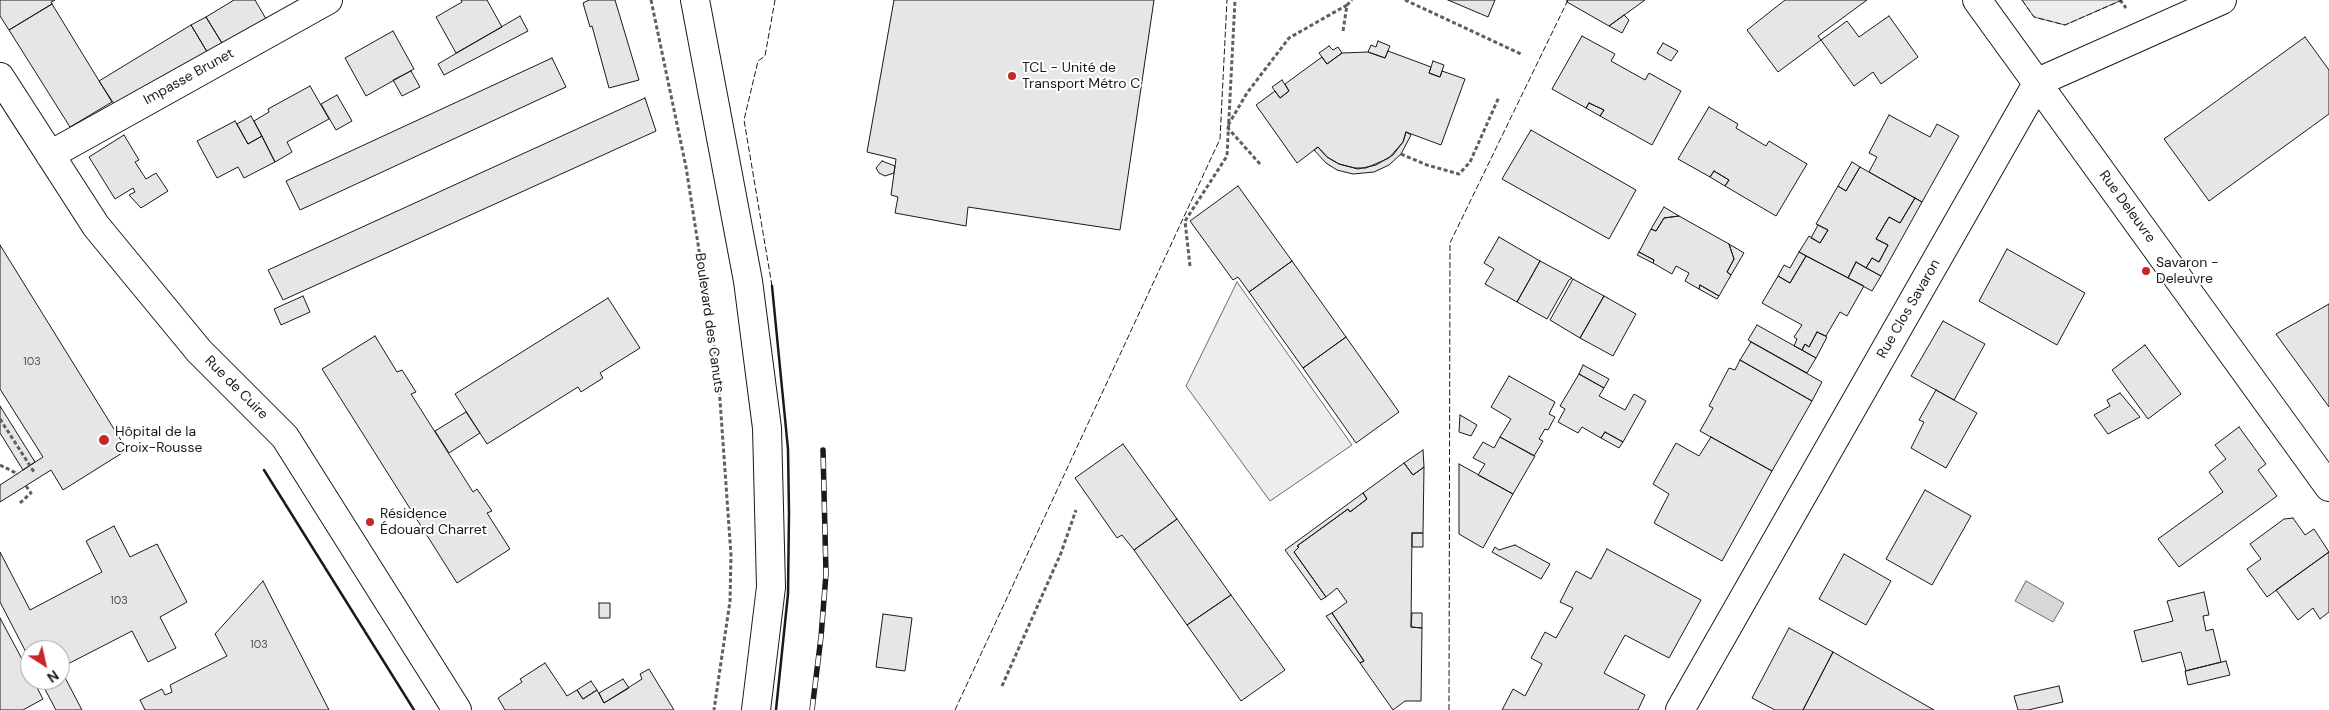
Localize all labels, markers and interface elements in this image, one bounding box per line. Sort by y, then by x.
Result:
street label: Impasse Brunet [141,45,237,109]
place label: TCL - Unité de Transport Métro C [1022,60,1140,92]
marker: TCL - Unité de Transport Métro C [1006,70,1018,82]
street label: Rue Deleuvre [2095,168,2159,246]
street label: Boulevard des Canuts [691,252,727,394]
place label: Savaron - Deleuvre [2156,255,2219,288]
street label: Rue Clos Savaron [1874,256,1944,362]
marker: Savaron - Deleuvre [2140,265,2152,277]
street label: Rue de Cuire [201,353,271,423]
house number: 103 [23,355,41,369]
place label: Hôpital de la Croix-Rousse [115,424,202,457]
marker: Hôpital de la Croix-Rousse [97,433,111,447]
place label: Résidence Édouard Charret [380,506,487,538]
marker: Résidence Édouard Charret [364,516,376,528]
house number: 103 [110,594,128,608]
house number: 103 [250,638,268,652]
north arrow [20,640,70,690]
text: N [44,666,62,687]

